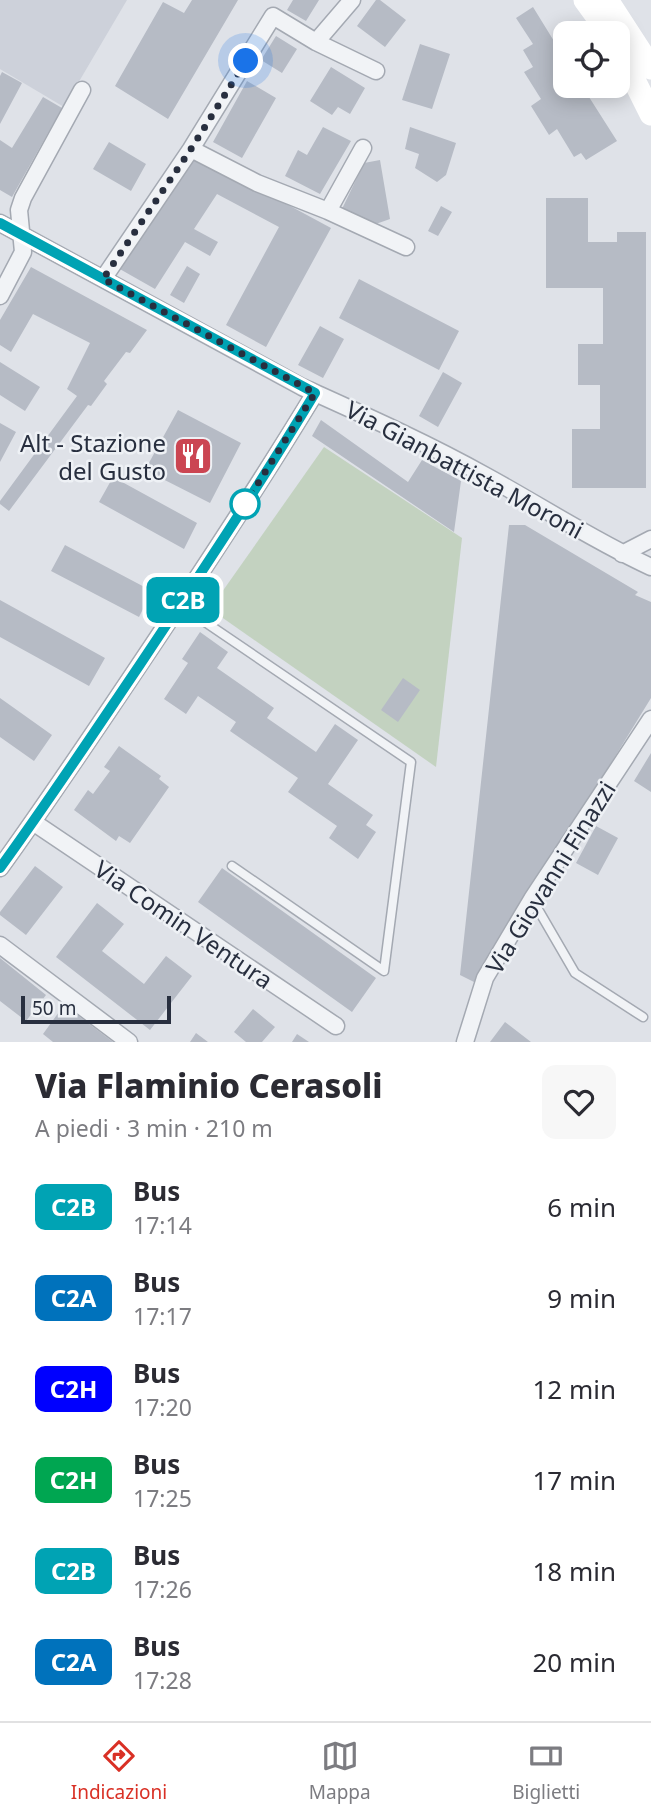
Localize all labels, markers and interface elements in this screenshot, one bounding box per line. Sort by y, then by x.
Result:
map controls [553,21,630,98]
button: locate [553,21,630,98]
your location [228,43,263,78]
street label: Via Gianbattista Moroni [340,392,590,546]
place label: Alt - Stazione del Gusto [20,426,166,487]
restaurant icon: Alt - Stazione del Gusto [172,435,214,477]
unlabelled marker [230,489,260,519]
line badge: C2B [143,577,223,623]
text: C2B [160,583,206,616]
street label: Via Giovanni Finazzi [477,774,623,980]
street label: Via Comin Ventura [88,852,280,996]
scale bar [21,993,172,1025]
text: 50 m [32,995,76,1021]
text: Via Flaminio Cerasoli [35,1063,382,1108]
button: heart [542,1065,616,1139]
text: A piedi · 3 min · 210 m [35,1112,273,1144]
text: Bus [133,1173,180,1209]
text: 6 min [547,1189,616,1225]
text: C2B [51,1190,96,1223]
text: 17:14 [133,1209,192,1241]
text: Bus [133,1264,180,1300]
text: 9 min [547,1280,616,1316]
text: C2A [51,1281,96,1314]
text: 17:17 [133,1300,192,1332]
text: Bus [133,1355,180,1391]
text: 12 min [532,1371,616,1407]
text: C2H [50,1372,97,1405]
text: 17:20 [133,1391,192,1423]
text: Bus [133,1446,180,1482]
text: 17 min [532,1462,616,1498]
text: C2H [50,1463,97,1496]
text: 17:25 [133,1482,192,1514]
text: Bus [133,1537,180,1573]
text: 18 min [532,1553,616,1589]
text: C2B [51,1554,96,1587]
text: 17:26 [133,1573,192,1605]
text: Bus [133,1628,180,1664]
text: 20 min [532,1644,616,1680]
text: C2A [51,1645,96,1678]
text: 17:28 [133,1664,192,1696]
tab: Indicazioni [71,1737,167,1805]
tab: Mappa [309,1737,371,1805]
tab: Biglietti [512,1737,580,1805]

